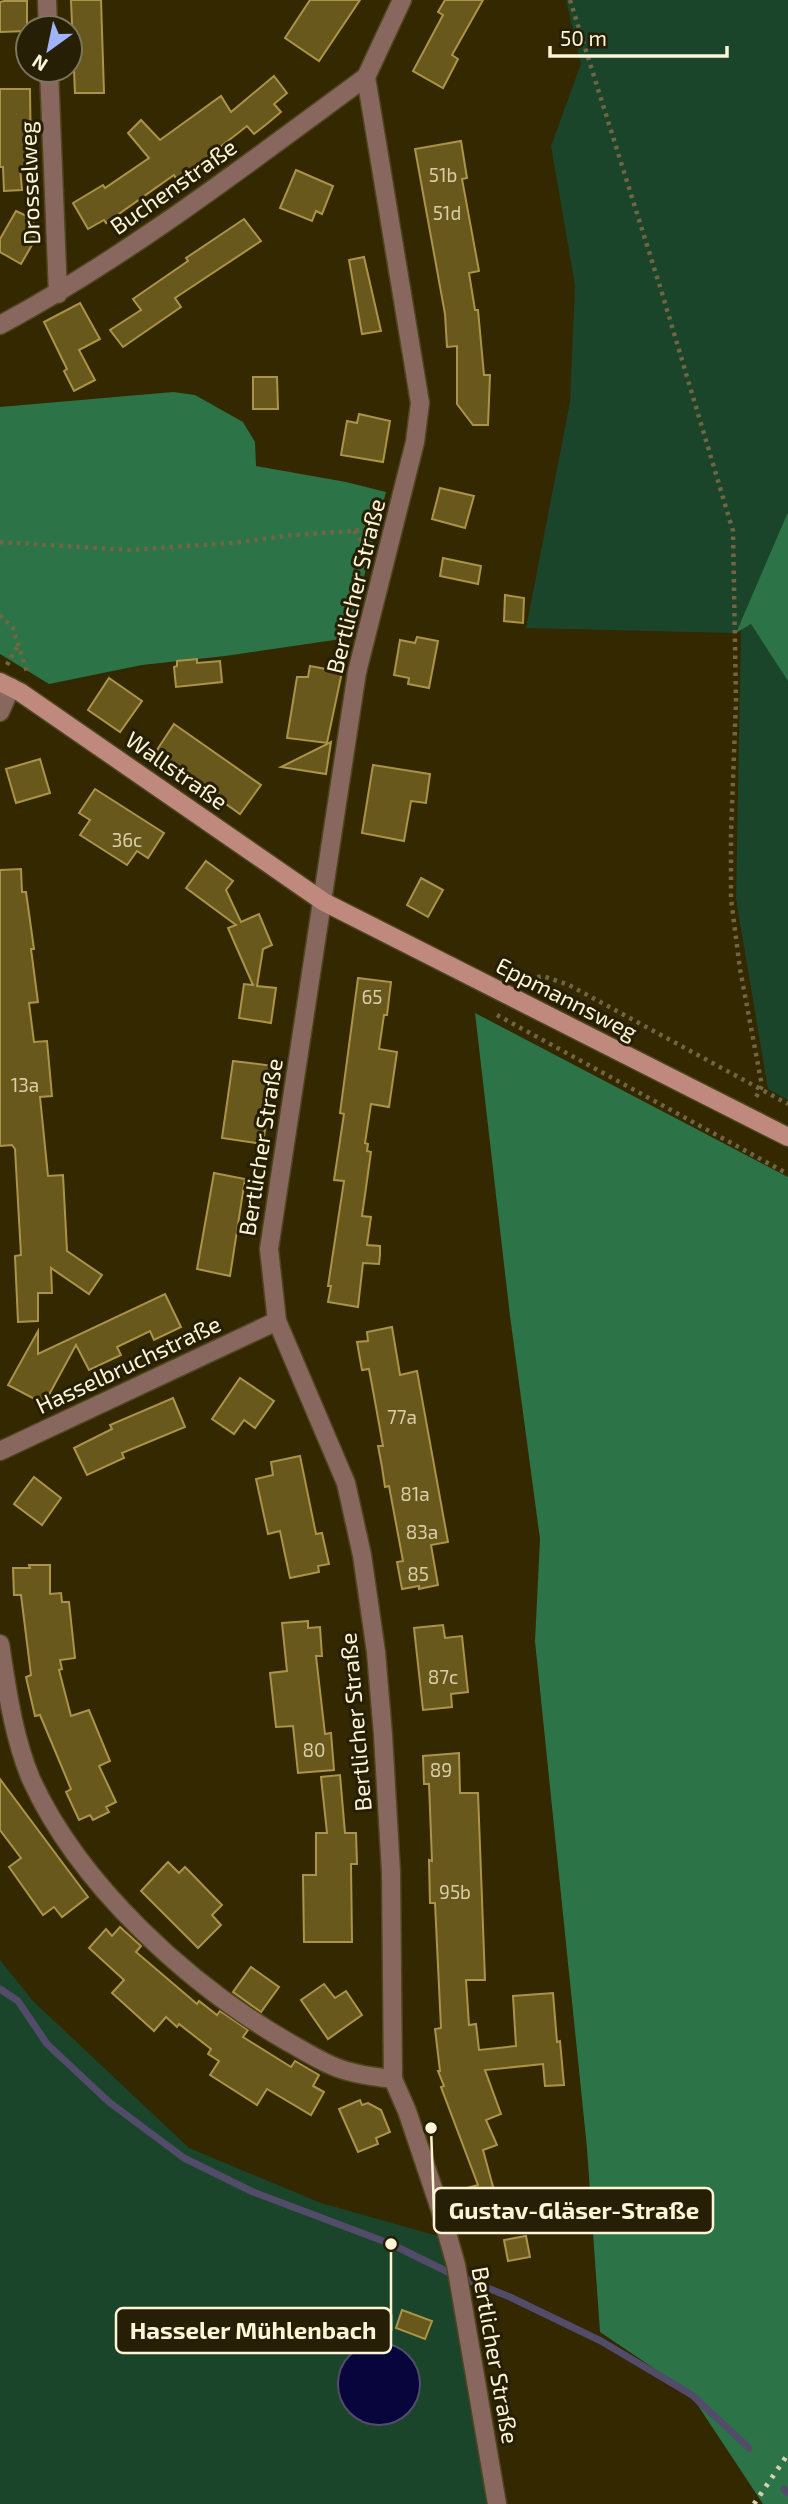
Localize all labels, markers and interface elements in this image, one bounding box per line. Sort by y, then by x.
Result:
north arrow [14,14,84,84]
scale bar [550,14,727,58]
text: 50 m [560,25,607,50]
text: N [27,50,51,77]
street label: Drosselweg [13,121,45,245]
street label: Buchenstraße [104,132,242,240]
house number: 51b [429,163,457,186]
house number: 51d [433,201,461,224]
street label: Bertlicher Straße [320,496,390,676]
street label: Wallstraße [121,725,233,815]
house number: 36c [112,828,142,851]
street label: Eppmannsweg [492,950,642,1046]
house number: 65 [361,985,383,1008]
street label: Bertlicher Straße [232,1056,288,1238]
house number: 13a [11,1073,39,1096]
street label: Hasselbruchstraße [31,1309,225,1419]
house number: 77a [387,1405,417,1428]
house number: 81a [400,1482,430,1505]
house number: 83a [406,1520,438,1543]
house number: 85 [407,1562,429,1585]
street label: Bertlicher Straße [333,1632,377,1812]
house number: 87c [428,1665,458,1688]
house number: 80 [303,1738,326,1761]
house number: 89 [430,1758,452,1781]
house number: 95b [439,1880,471,1903]
callout: Gustav-Gläser-Straße [434,2188,713,2233]
text: Gustav-Gläser-Straße [449,2195,699,2224]
street label: Bertlicher Straße [467,2264,525,2446]
callout: Hasseler Mühlenbach [116,2308,391,2353]
text: Hasseler Mühlenbach [130,2315,376,2344]

